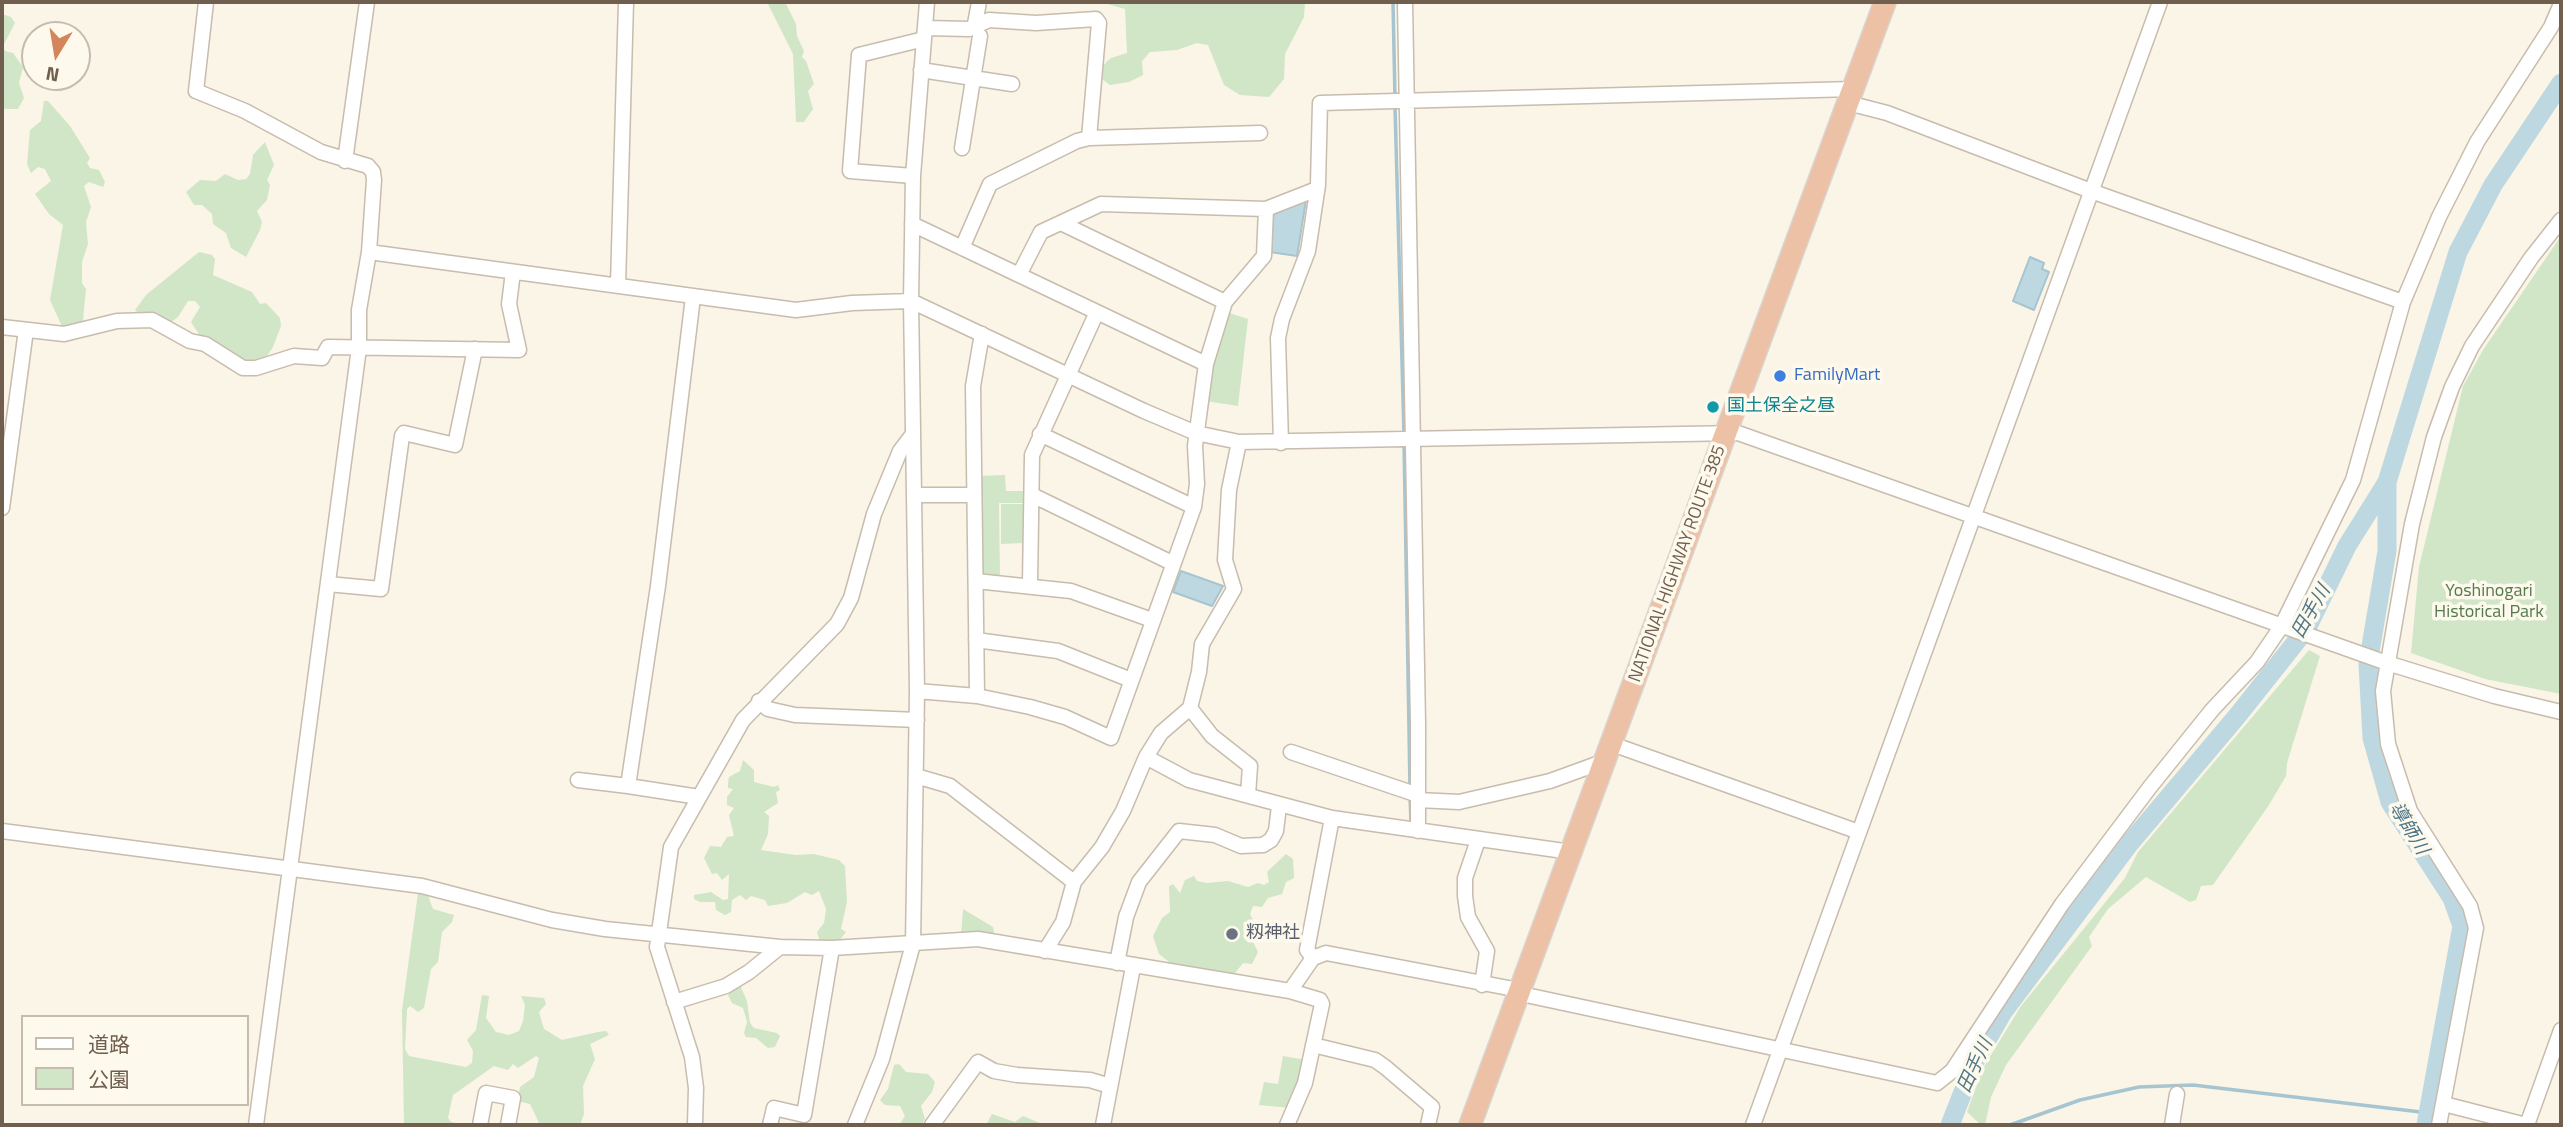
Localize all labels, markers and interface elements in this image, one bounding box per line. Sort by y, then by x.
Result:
north arrow [21,21,91,91]
text: N [43,60,62,91]
place label: FamilyMart [1794,365,1880,387]
marker: FamilyMart [1772,368,1788,384]
place label: 国土保全之昼 [1727,396,1835,418]
marker: 国土保全之昼 [1705,399,1721,415]
street label: NATIONAL HIGHWAY ROUTE 385 [1625,443,1731,685]
park label: Yoshinogari Historical Park [2434,581,2544,624]
water label: 田手川 [2288,582,2336,642]
water label: 導師川 [2384,799,2432,859]
place label: 籾神社 [1246,923,1300,945]
marker: 籾神社 [1224,926,1240,942]
legend [21,1015,248,1106]
text: 道路 [88,1028,130,1060]
water label: 田手川 [1954,1035,1998,1097]
text: 公園 [88,1063,130,1095]

